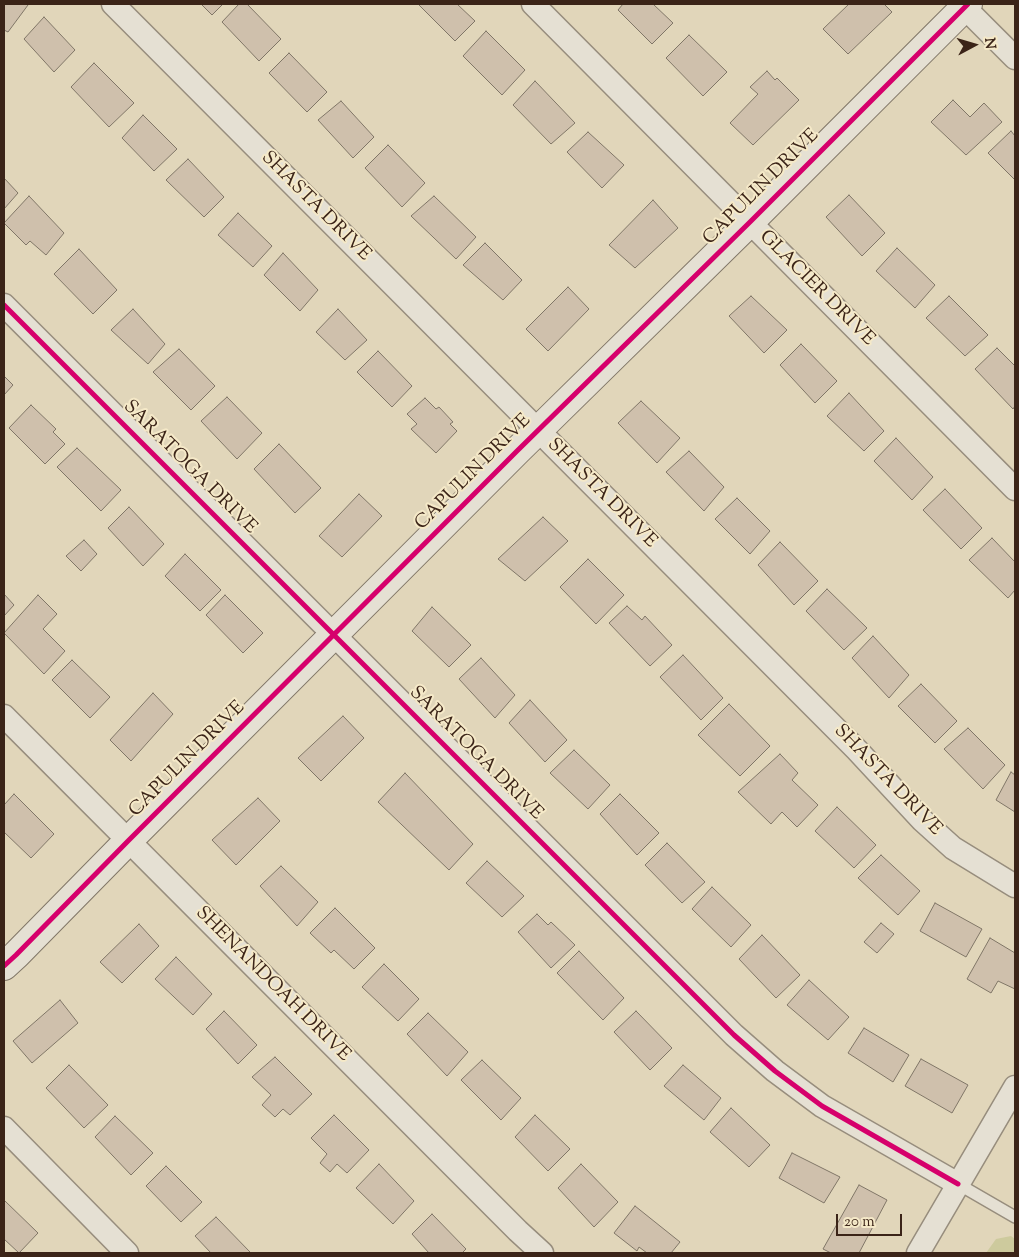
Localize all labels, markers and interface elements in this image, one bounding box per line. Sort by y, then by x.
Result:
north arrow [949,20,999,70]
text: N [978,37,999,50]
street label: CAPULIN DRIVE [699,125,825,251]
street label: SHASTA DRIVE [255,147,375,267]
street label: GLACIER DRIVE [754,227,878,351]
street label: SARATOGA DRIVE [117,396,261,540]
street label: CAPULIN DRIVE [411,410,537,536]
street label: SHASTA DRIVE [541,434,661,554]
street label: SARATOGA DRIVE [403,682,547,826]
street label: CAPULIN DRIVE [125,697,251,823]
street label: SHASTA DRIVE [828,721,946,841]
street label: SHENANDOAH DRIVE [190,903,354,1067]
scale bar [839,1204,905,1236]
text: 20 m [844,1212,875,1233]

